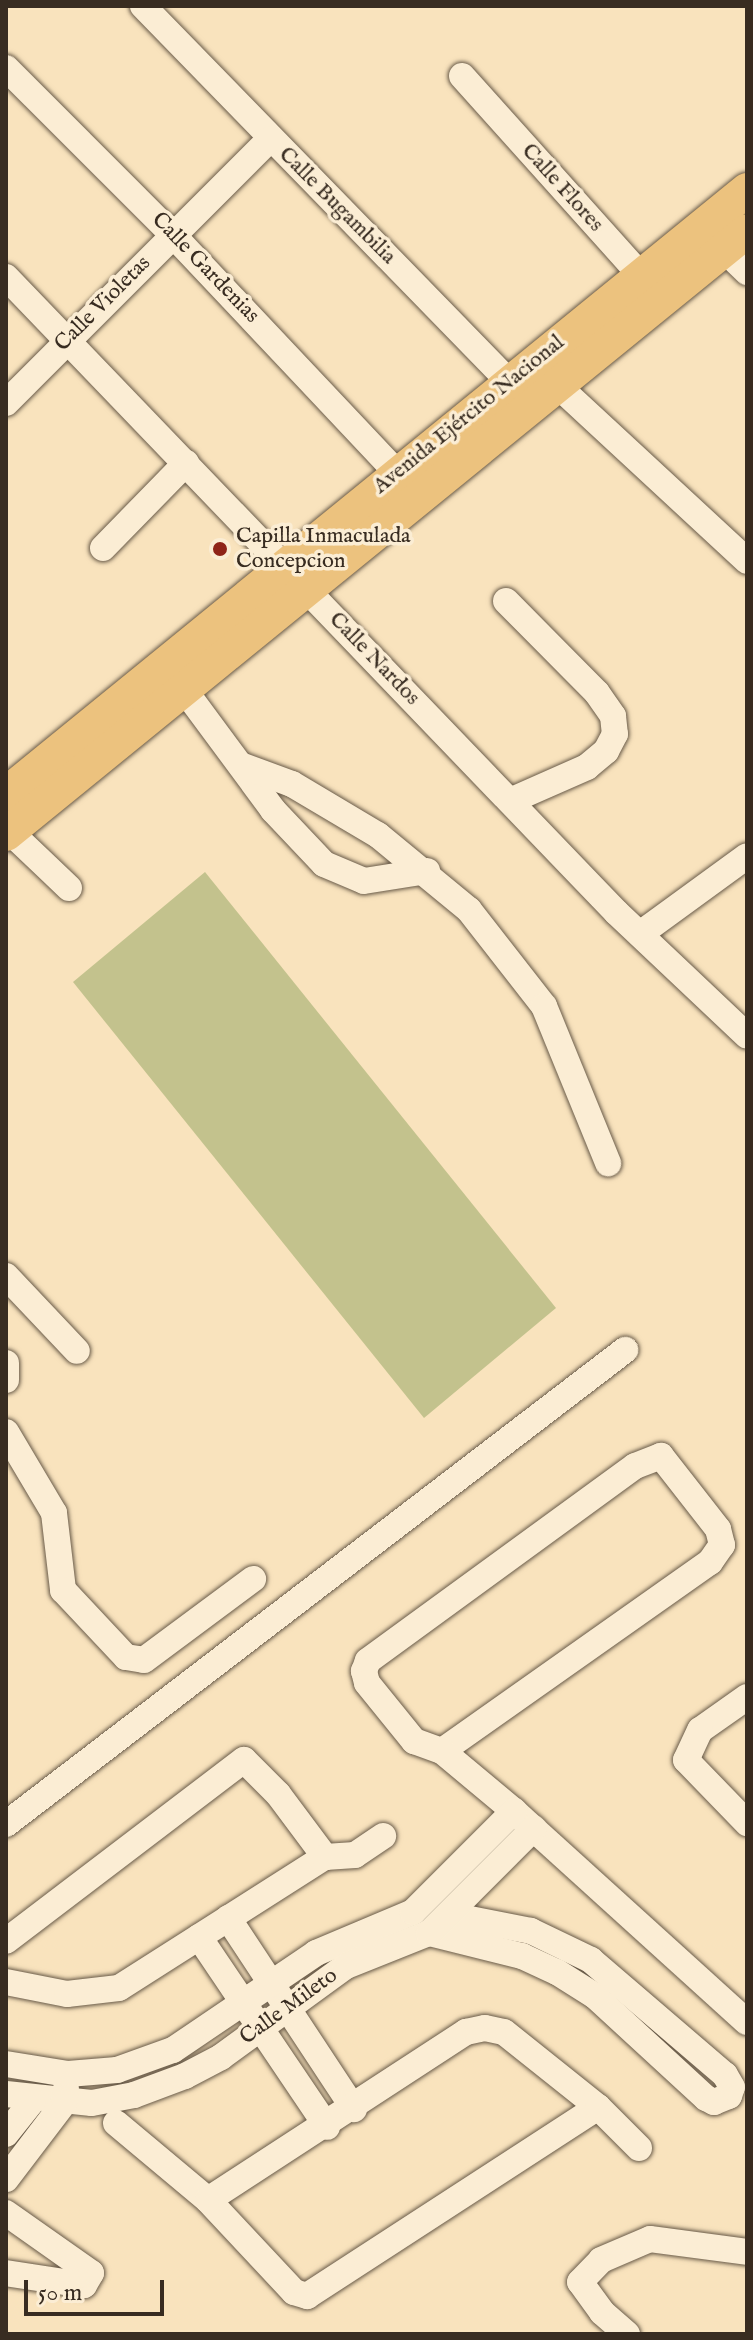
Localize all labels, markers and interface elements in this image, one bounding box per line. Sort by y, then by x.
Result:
street label: Calle Flores [516,138,608,238]
street label: Calle Bugambilia [273,142,401,270]
street label: Calle Gardenias [146,207,264,329]
street label: Calle Violetas [50,251,156,357]
street label: Avenida Ejército Nacional [368,330,570,500]
place label: Capilla Inmaculada Concepcion [236,523,411,574]
marker: Capilla Inmaculada Concepcion [211,540,229,558]
street label: Calle Nardos [323,607,425,711]
street label: Calle Mileto [235,1963,343,2051]
scale bar [28,2264,168,2314]
text: 50 m [38,2278,82,2309]

